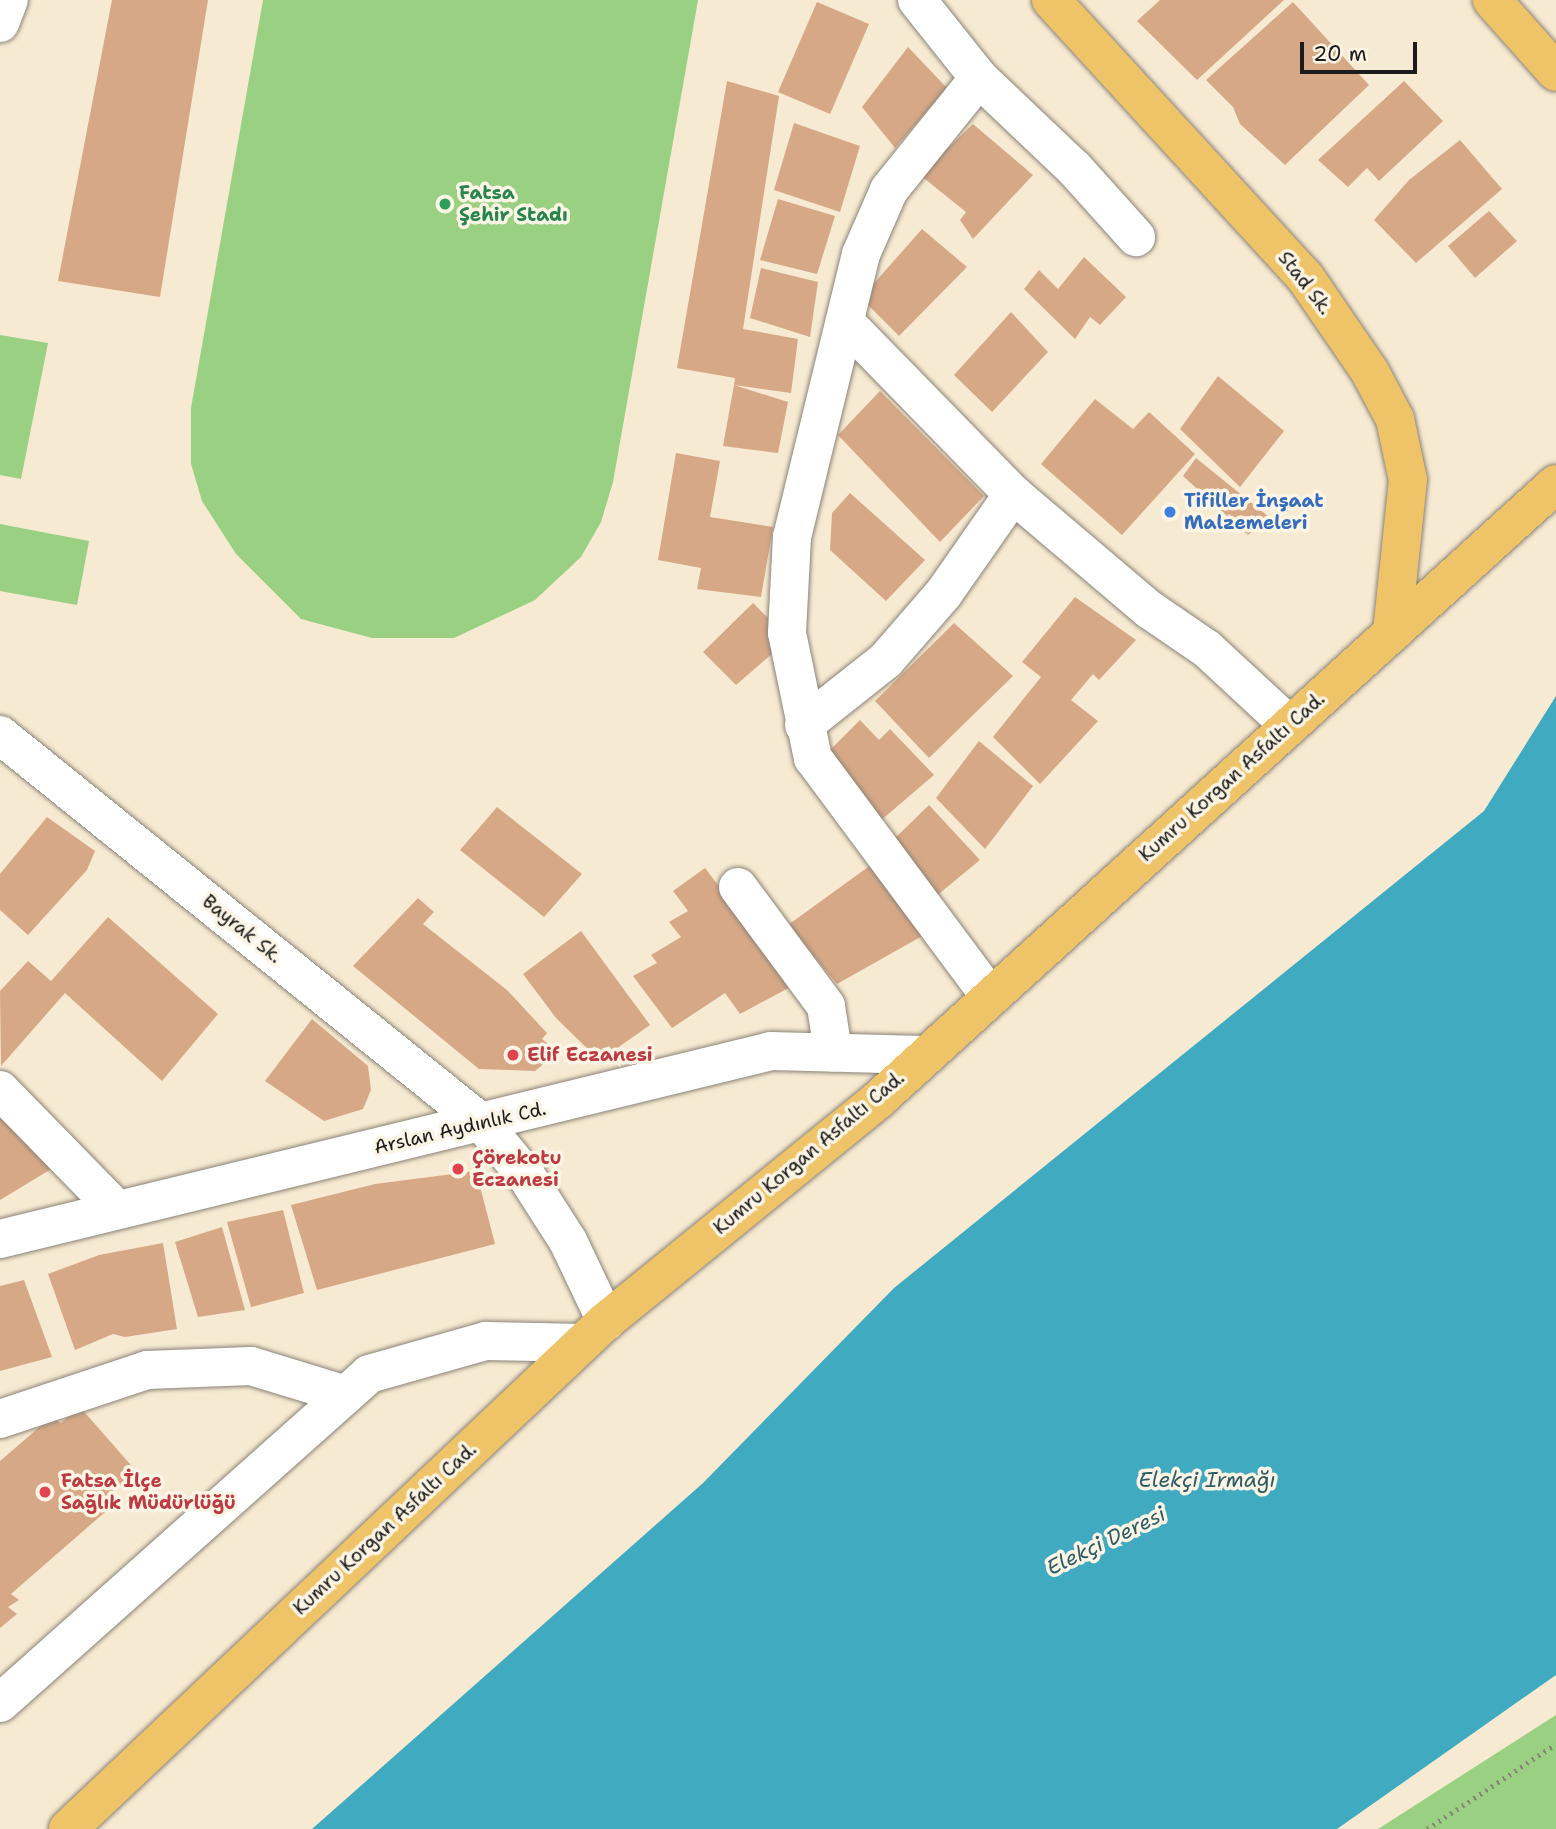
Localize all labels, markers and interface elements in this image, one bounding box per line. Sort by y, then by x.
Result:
scale bar [1304,28,1421,72]
text: 20 m [1313,40,1367,68]
place label: Fatsa Şehir Stadı [459,182,568,226]
marker: Fatsa Şehir Stadı [437,196,453,212]
street label: Stad Sk. [1273,247,1337,319]
place label: Tifiller İnşaat Malzemeleri [1184,490,1324,534]
marker: Tifiller İnşaat Malzemeleri [1162,504,1178,520]
street label: Kumru Korgan Asfaltı Cad. [1134,688,1330,866]
street label: Bayrak Sk. [198,890,286,968]
place label: Elif Eczanesi [527,1044,653,1066]
marker: Elif Eczanesi [505,1047,521,1063]
street label: Kumru Korgan Asfaltı Cad. [709,1067,909,1239]
street label: Arslan Aydınlık Cd. [372,1097,548,1159]
place label: Çörekotu Eczanesi [472,1147,561,1191]
marker: Çörekotu Eczanesi [450,1161,466,1177]
street label: Kumru Korgan Asfaltı Cad. [289,1438,481,1620]
water label: Elekçi Irmağı [1139,1467,1275,1493]
place label: Fatsa İlçe Sağlık Müdürlüğü [61,1470,236,1514]
marker: Fatsa İlçe Sağlık Müdürlüğü [35,1482,55,1502]
water label: Elekçi Deresi [1042,1501,1170,1581]

